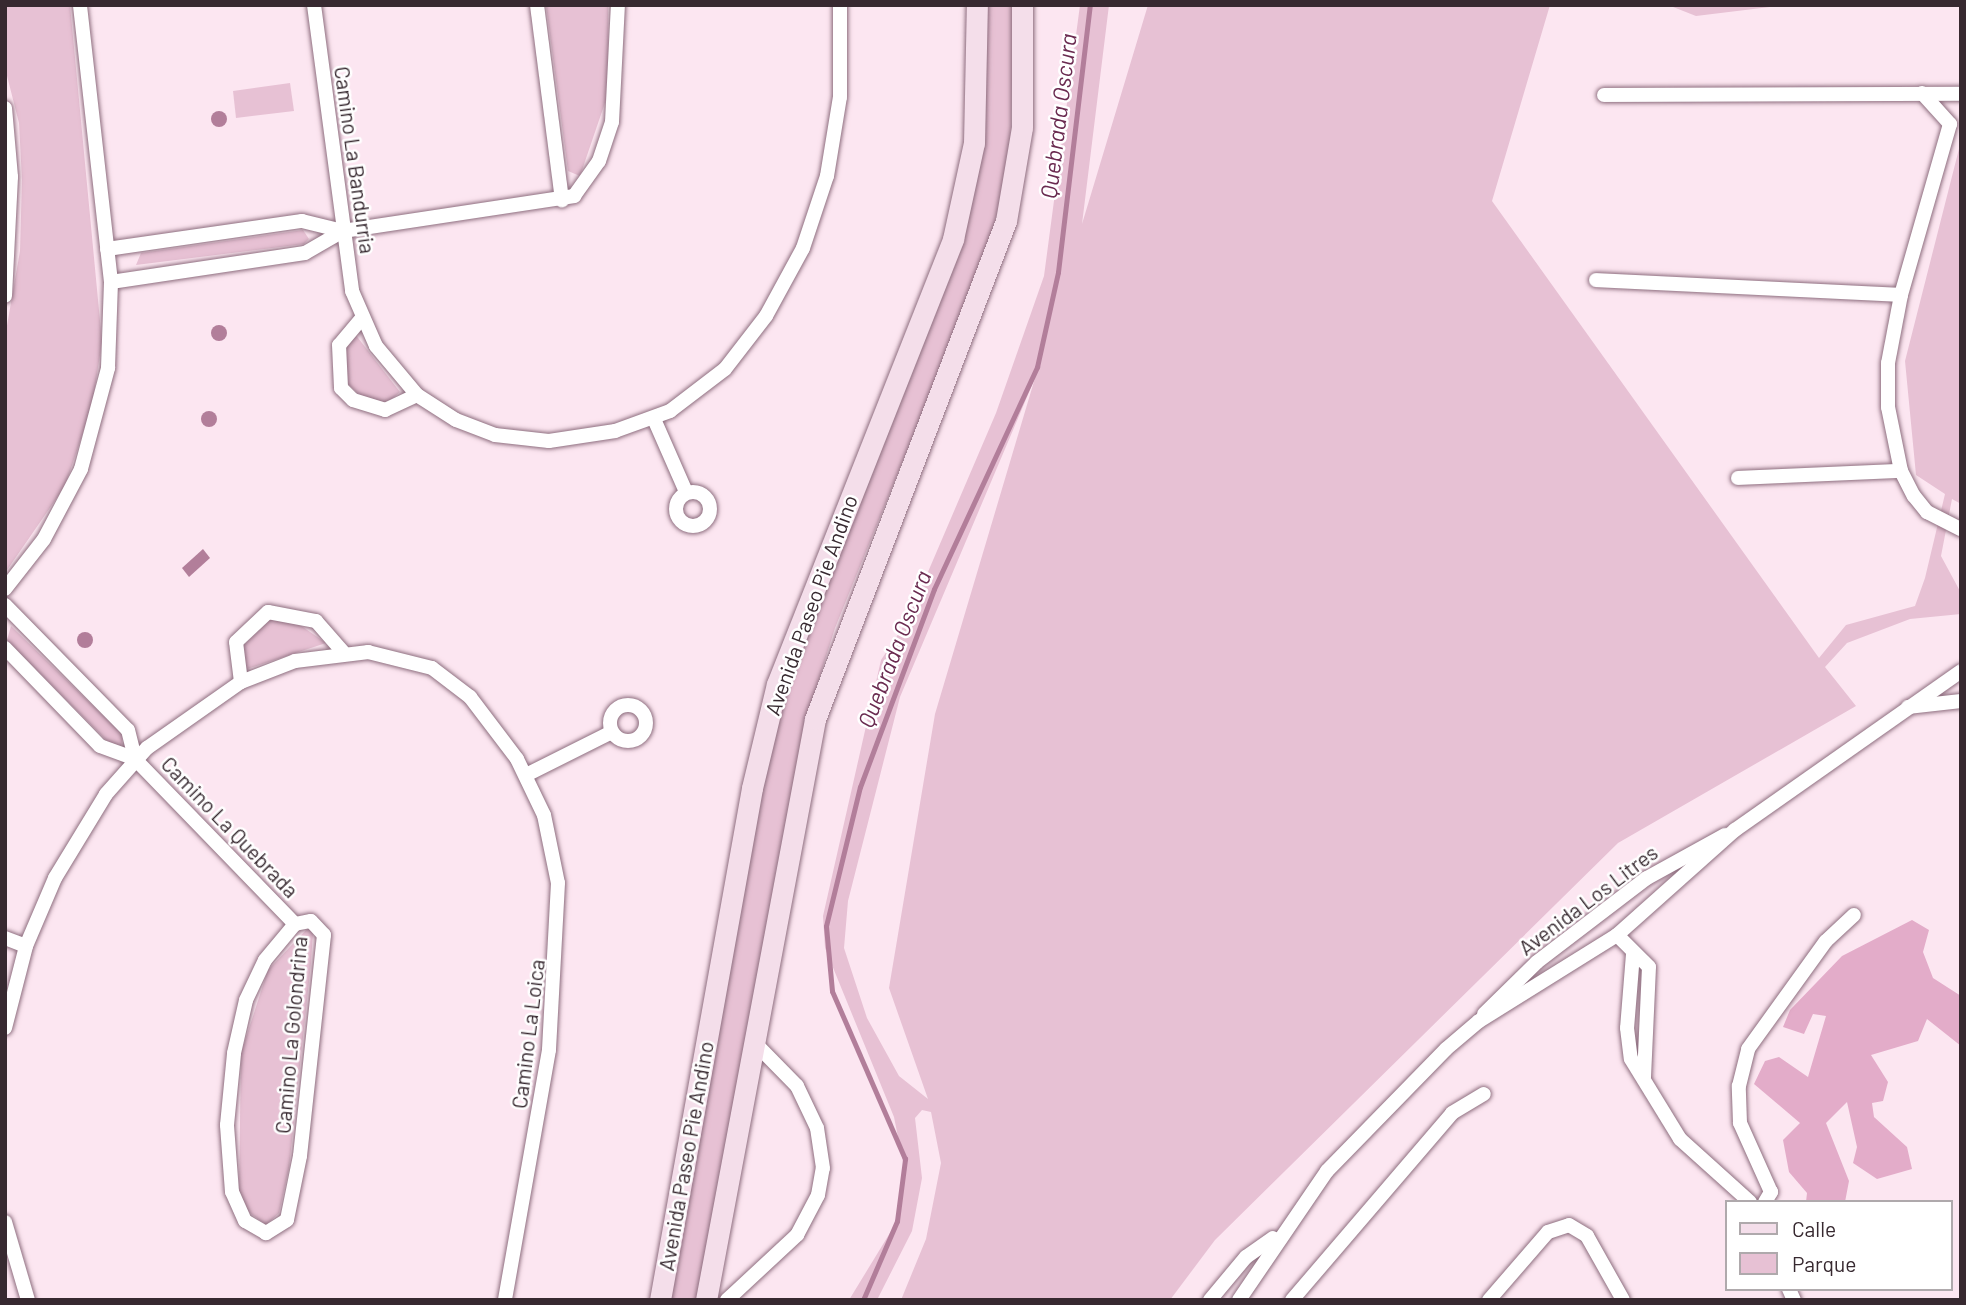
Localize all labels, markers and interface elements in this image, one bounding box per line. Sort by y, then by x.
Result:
water label: Quebrada Oscura [1034,32,1082,200]
street label: Camino La Bandurria [329,65,381,255]
street label: Avenida Paseo Pie Andino [759,491,863,719]
water label: Quebrada Oscura [851,567,937,731]
street label: Camino La Quebrada [156,751,304,903]
street label: Avenida Los Litres [1514,840,1662,960]
street label: Camino La Golondrina [270,935,312,1135]
street label: Camino La Loica [506,958,550,1110]
street label: Avenida Paseo Pie Andino [653,1039,719,1273]
legend [1724,1200,1952,1291]
text: Calle [1792,1216,1836,1241]
text: Parque [1792,1251,1857,1276]

